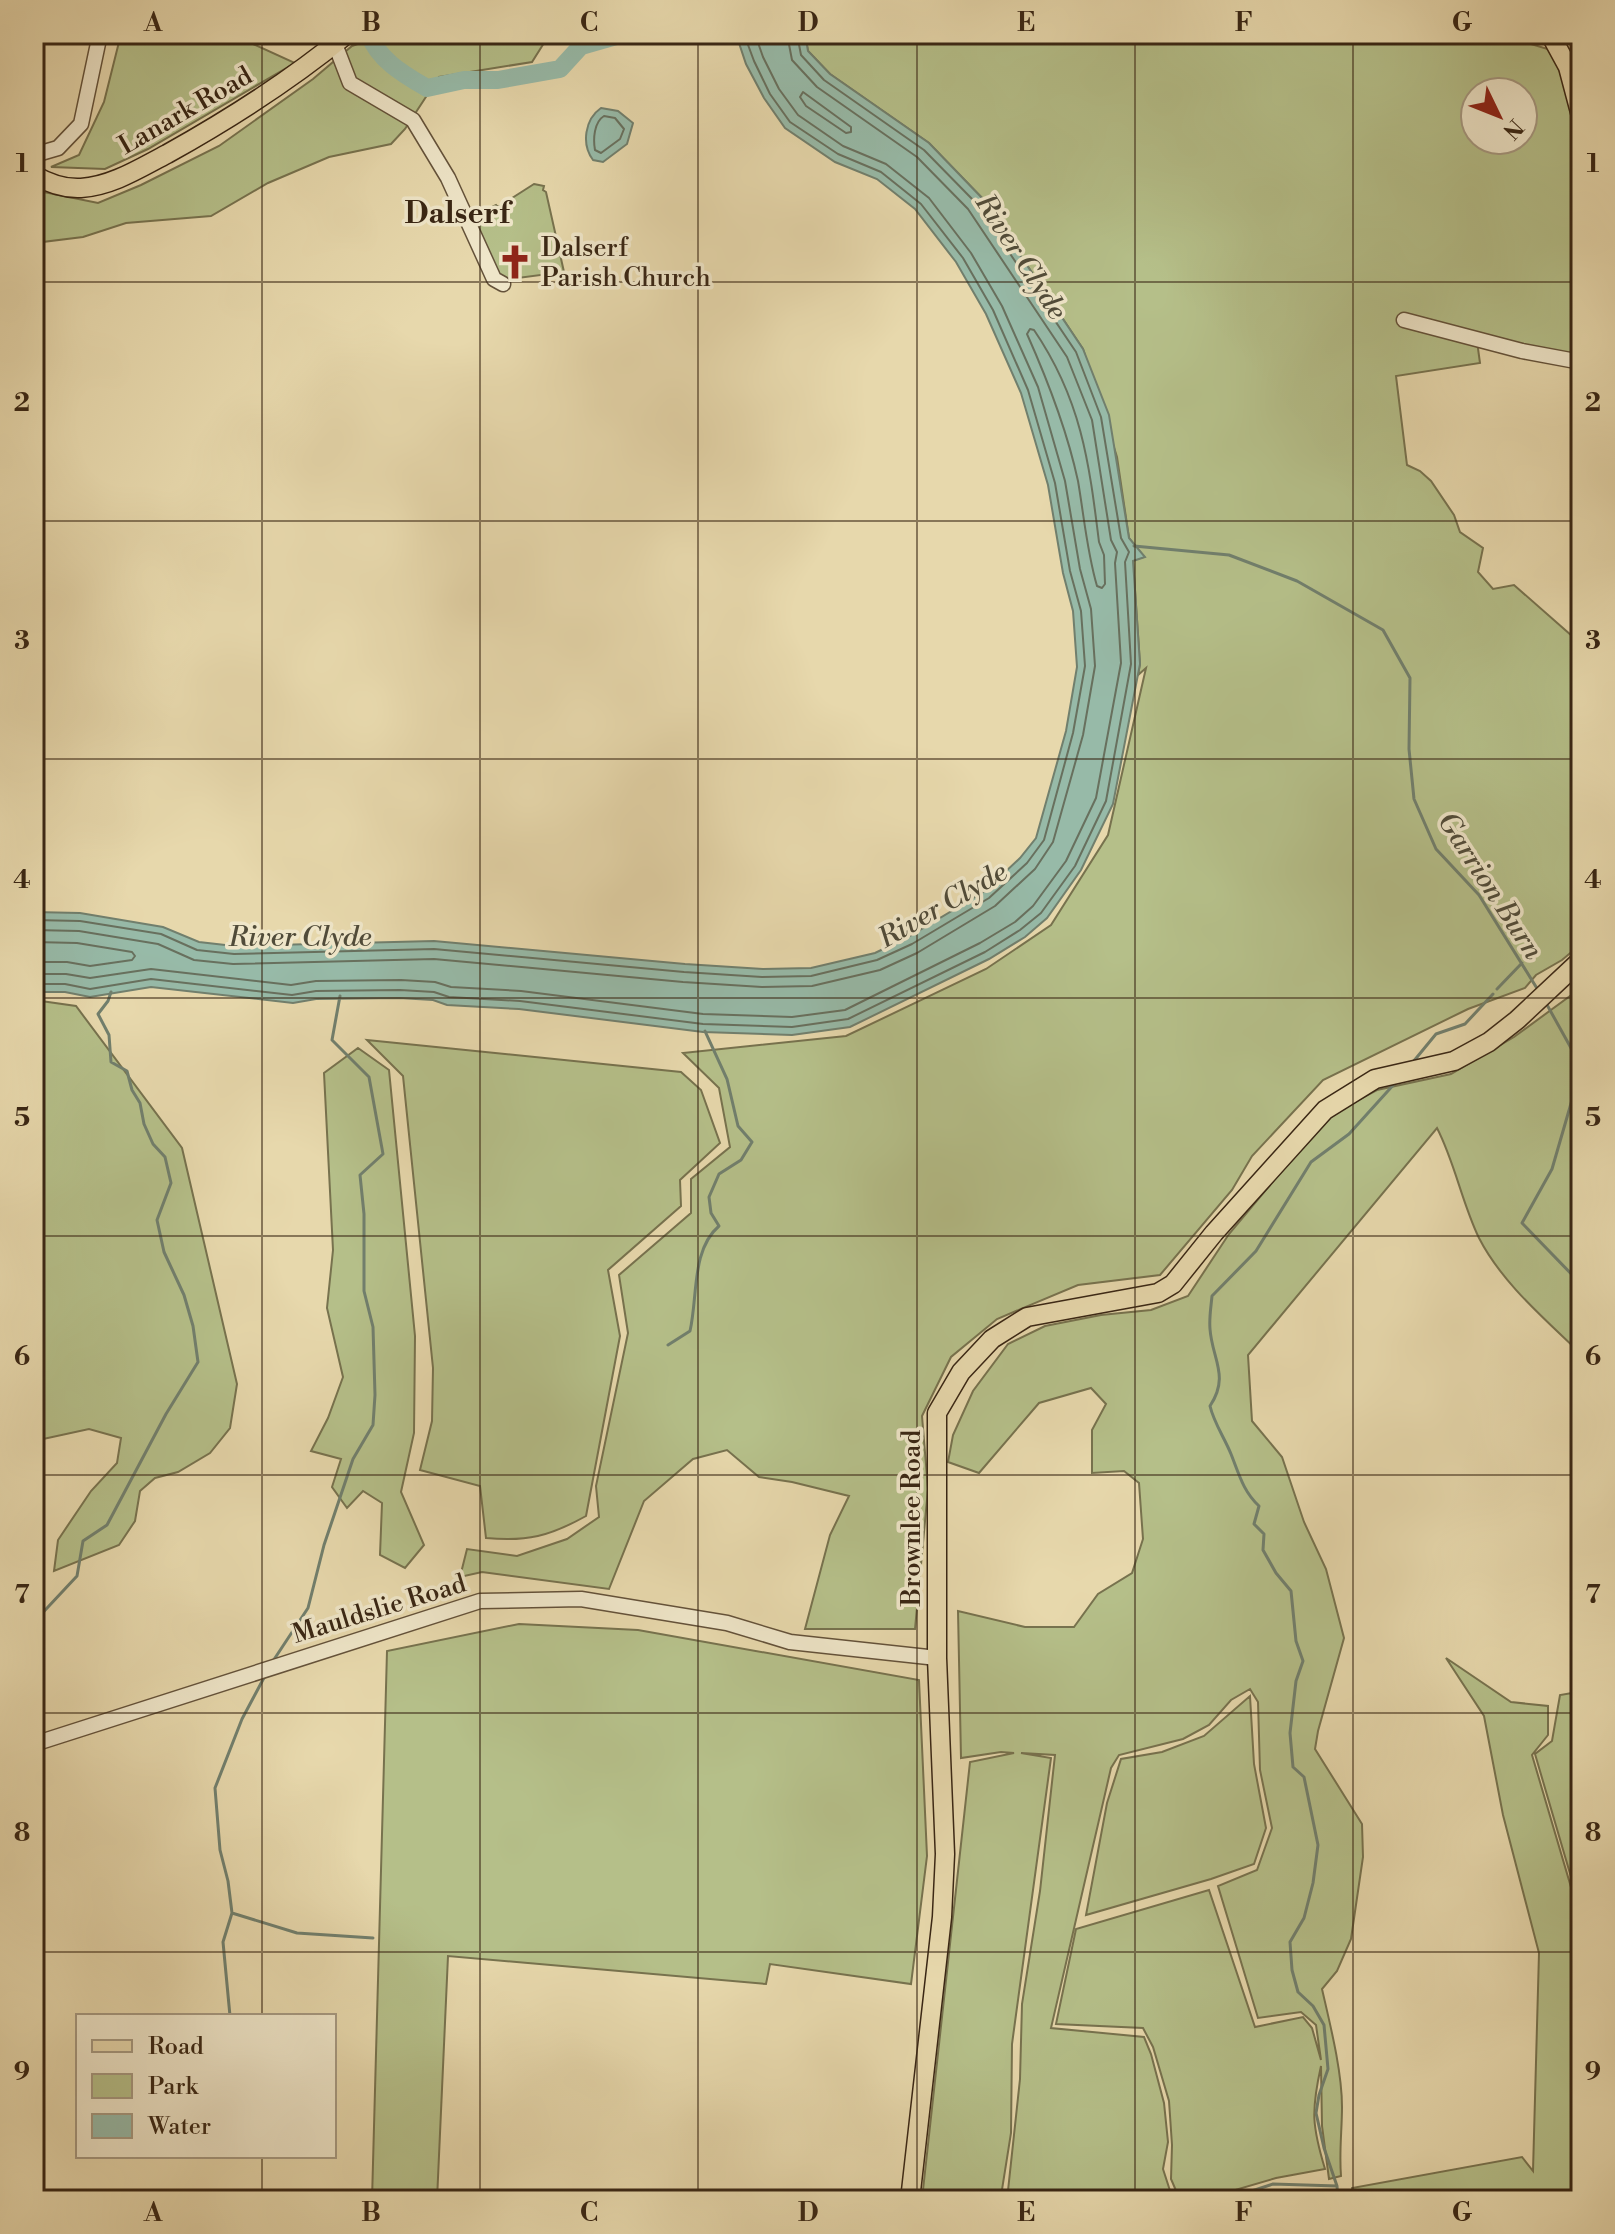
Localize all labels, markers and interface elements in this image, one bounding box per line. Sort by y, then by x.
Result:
text: A [143,7,163,39]
text: B [361,7,381,39]
text: C [580,7,598,39]
text: D [798,7,818,39]
text: E [1017,7,1035,39]
text: F [1235,7,1253,39]
text: G [1452,7,1473,39]
street label: Lanark Road [113,60,258,162]
north arrow [1459,76,1539,156]
text: N [1496,113,1528,145]
text: 1 [16,148,29,180]
text: 1 [1587,148,1600,180]
water label: River Clyde [967,186,1074,326]
district label: Dalserf [404,195,513,233]
place label: Dalserf Parish Church [541,232,711,294]
church icon: Dalserf Parish Church [496,243,534,281]
text: 2 [14,387,30,419]
text: 2 [1585,387,1601,419]
text: 3 [14,625,30,657]
text: 3 [1585,625,1601,657]
water label: Garrion Burn [1429,806,1550,966]
water label: River Clyde [871,854,1013,957]
text: 4 [13,864,31,896]
text: 4 [1584,864,1602,896]
water label: River Clyde [227,920,372,955]
text: 5 [14,1102,30,1134]
text: 5 [1585,1102,1601,1134]
text: 6 [14,1341,30,1373]
text: 6 [1585,1341,1601,1373]
street label: Brownlee Road [896,1430,928,1607]
street label: Mauldslie Road [289,1567,470,1651]
text: 7 [14,1579,30,1611]
text: 7 [1585,1579,1601,1611]
text: 8 [14,1817,30,1849]
text: 8 [1585,1817,1601,1849]
legend [76,2014,336,2158]
text: Road [148,2032,204,2062]
text: 9 [14,2056,30,2088]
text: 9 [1585,2056,1601,2088]
text: Park [148,2072,199,2102]
text: Water [147,2112,211,2142]
text: A [143,2197,163,2229]
text: B [361,2197,381,2229]
text: C [580,2197,598,2229]
text: D [798,2197,818,2229]
text: E [1017,2197,1035,2229]
text: F [1235,2197,1253,2229]
text: G [1452,2197,1473,2229]

